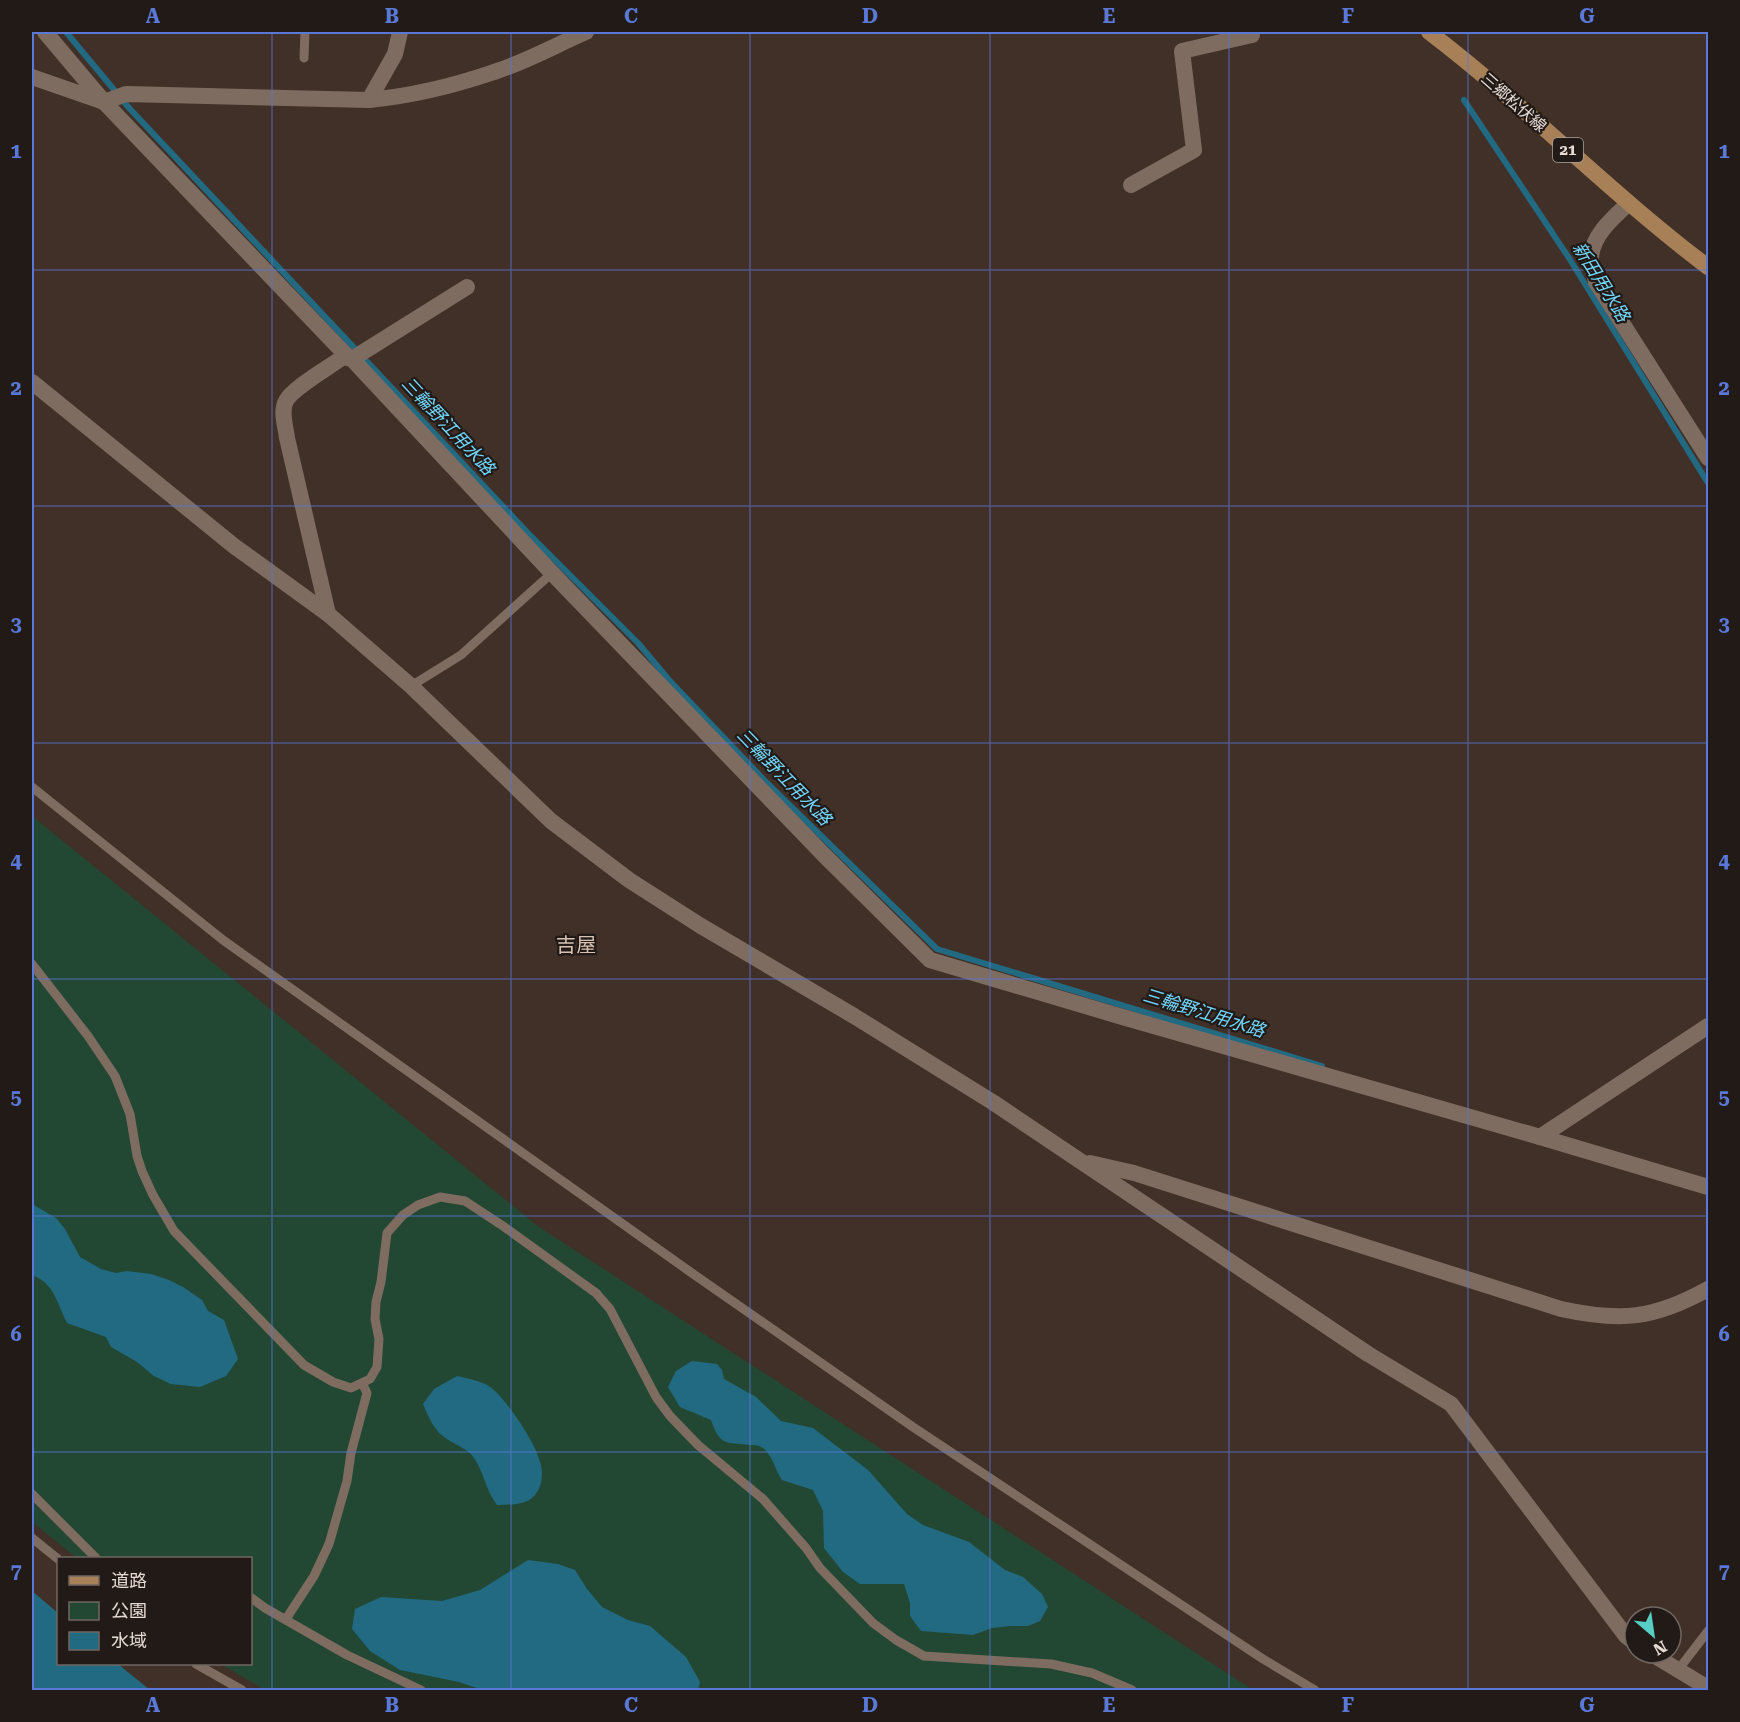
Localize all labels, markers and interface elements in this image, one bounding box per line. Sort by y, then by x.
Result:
text: A [146,4,161,28]
text: B [385,4,399,28]
text: C [624,4,638,28]
text: D [862,4,878,28]
text: E [1103,4,1116,28]
text: F [1342,4,1354,28]
text: G [1579,4,1595,28]
street label: 三郷松伏線 [1477,69,1550,136]
road number: 21 [1553,138,1583,162]
text: 1 [10,139,22,163]
text: 1 [1718,139,1730,163]
water label: 新田用水路 [1569,238,1635,327]
water label: 三輪野江用水路 [398,372,500,480]
text: 2 [10,376,22,400]
text: 2 [1718,376,1730,400]
text: 3 [10,612,22,636]
text: 3 [1718,612,1730,636]
water label: 三輪野江用水路 [733,724,837,831]
text: 4 [10,849,22,873]
text: 4 [1718,849,1730,873]
district label: 吉屋 [556,933,596,957]
water label: 三輪野江用水路 [1141,984,1269,1042]
text: 5 [10,1085,22,1109]
text: 5 [1718,1085,1730,1109]
text: 6 [10,1322,22,1346]
text: 6 [1718,1322,1730,1346]
legend [57,1557,252,1665]
text: 7 [10,1559,22,1583]
text: 7 [1718,1559,1730,1583]
text: 道路 [111,1570,147,1591]
text: 公園 [111,1600,147,1621]
north arrow [1623,1605,1683,1665]
text: 水域 [111,1630,147,1651]
text: N [1650,1636,1670,1659]
text: A [146,1693,161,1717]
text: B [385,1693,399,1717]
text: C [624,1693,638,1717]
text: D [862,1693,878,1717]
text: E [1103,1693,1116,1717]
text: F [1342,1693,1354,1717]
text: G [1579,1693,1595,1717]

